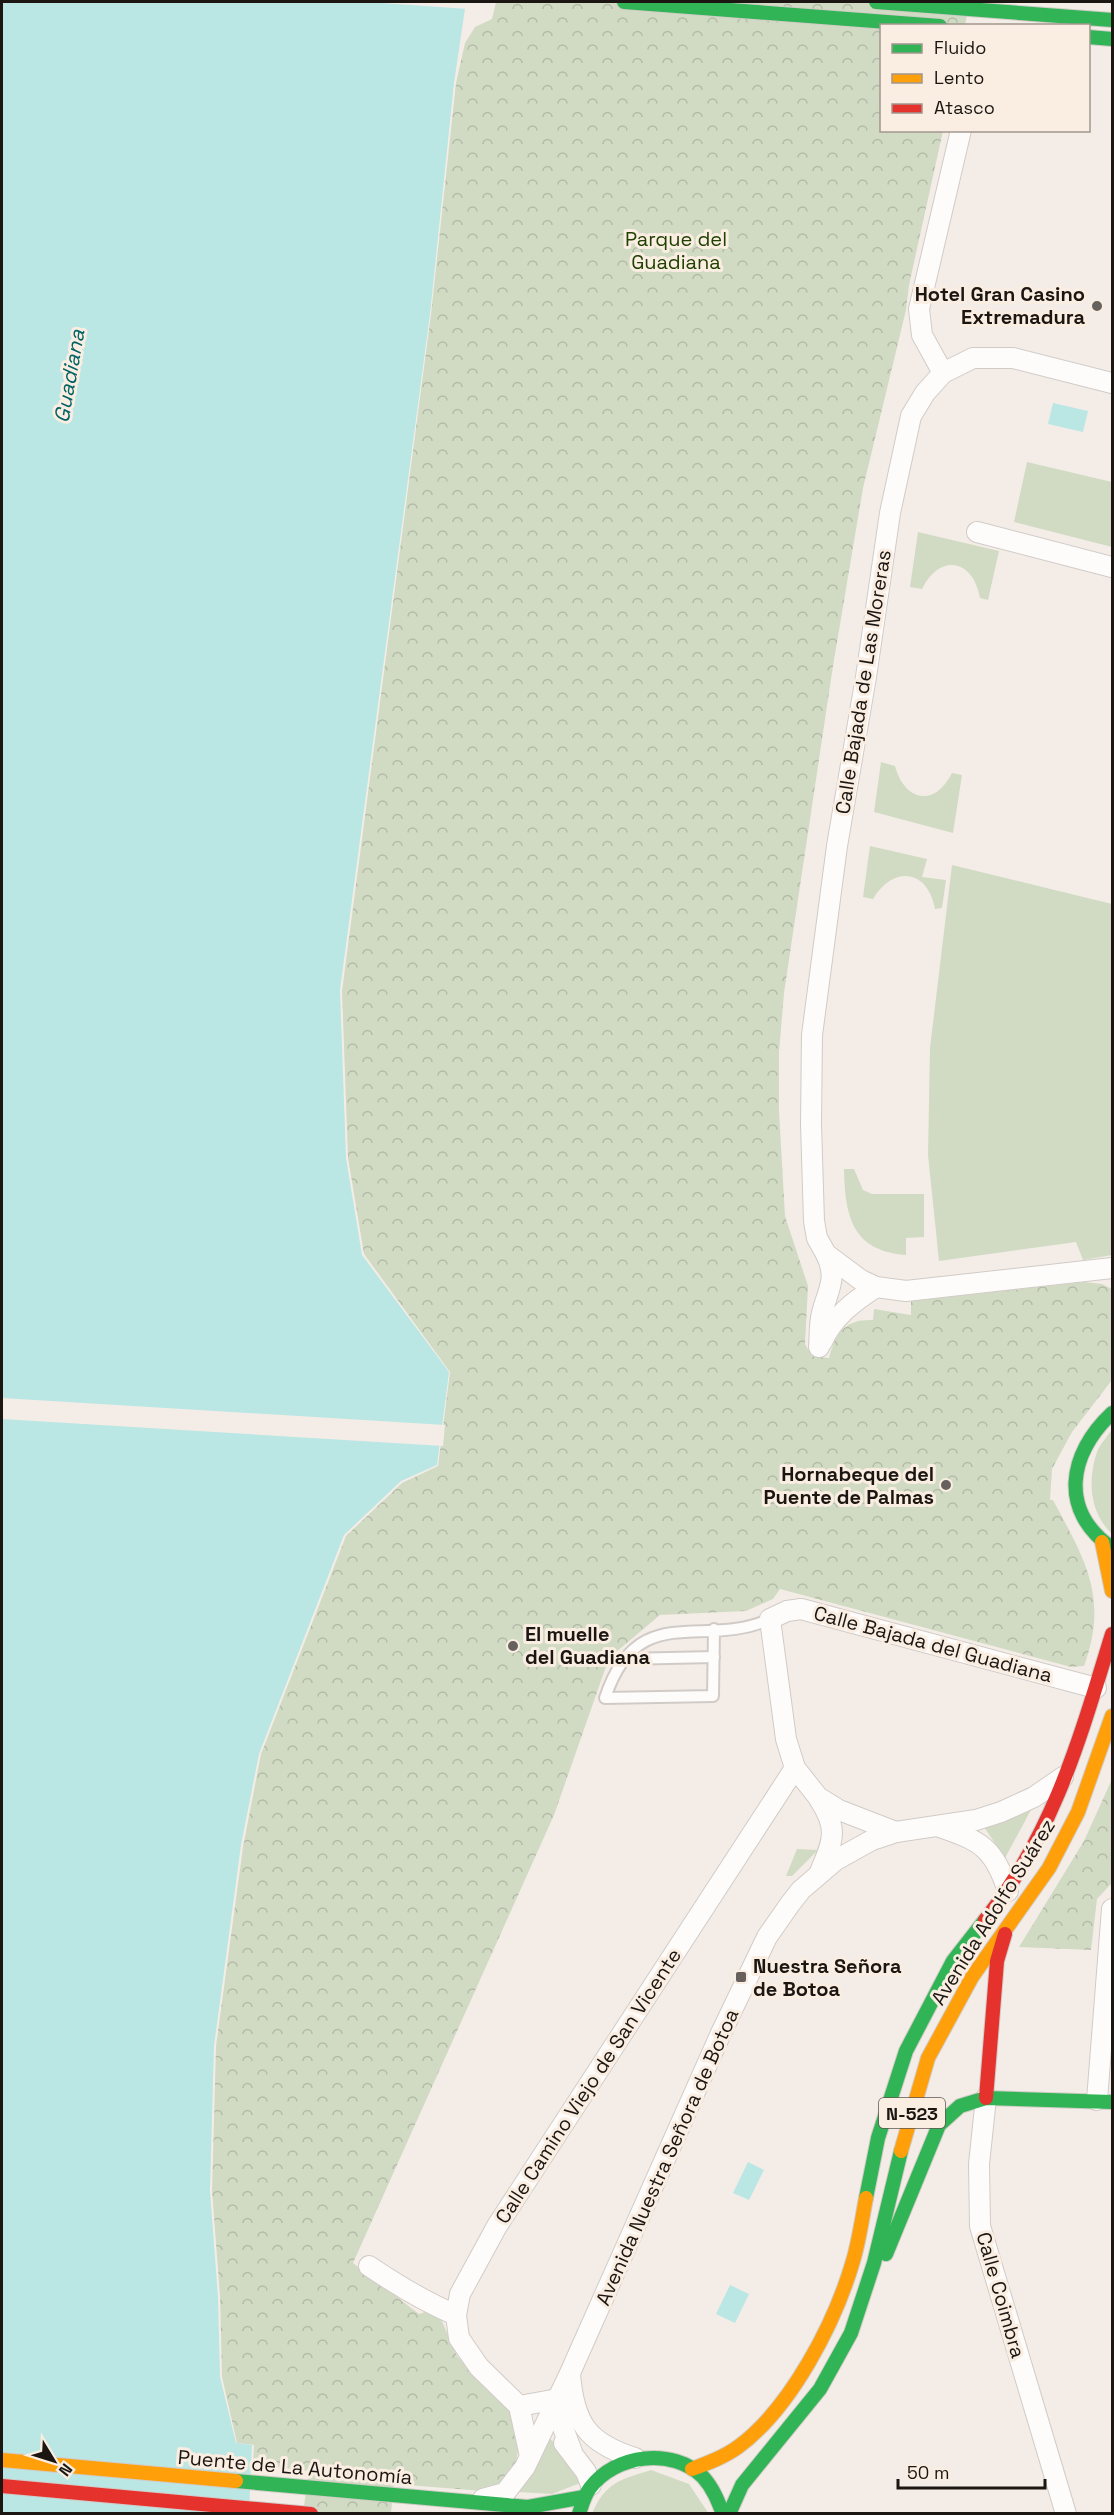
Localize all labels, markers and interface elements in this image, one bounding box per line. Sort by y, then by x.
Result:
legend [880,24,1090,132]
text: Fluido [934,36,986,59]
text: Lento [934,66,984,89]
text: Atasco [934,96,995,119]
park label: Parque del Guadiana [625,226,727,275]
place label: Hotel Gran Casino Extremadura [915,281,1085,330]
marker: Hotel Gran Casino Extremadura [1090,299,1104,313]
water label: Guadiana [48,326,91,425]
street label: Calle Bajada de Las Moreras [829,548,897,816]
place label: Hornabeque del Puente de Palmas [763,1461,934,1510]
marker: Hornabeque del Puente de Palmas [939,1478,953,1492]
street label: Calle Bajada del Guadiana [811,1600,1055,1688]
place label: El muelle del Guadiana [525,1621,651,1670]
marker: El muelle del Guadiana [506,1639,520,1653]
street label: Avenida Adolfo Suárez [925,1814,1061,2010]
street label: Calle Camino Viejo de San Vicente [489,1943,687,2229]
place label: Nuestra Señora de Botoa [753,1953,902,2002]
marker: Nuestra Señora de Botoa [734,1970,748,1984]
street label: Avenida Nuestra Señora de Botoa [590,2005,744,2309]
road number: N-523 [879,2098,945,2128]
street label: Calle Coimbra [971,2229,1031,2361]
north arrow [24,2431,84,2491]
street label: Puente de La Autonomía [177,2444,413,2490]
scale bar [898,2452,1045,2490]
text: N [54,2459,77,2481]
text: 50 m [907,2461,949,2484]

